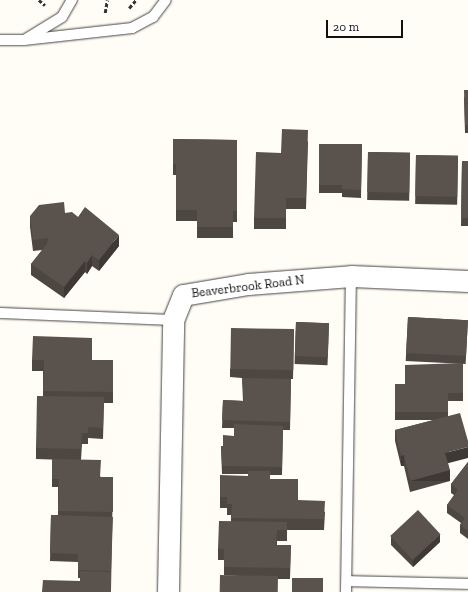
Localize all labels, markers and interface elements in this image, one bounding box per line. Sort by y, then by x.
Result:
scale bar [328,12,405,38]
text: 20 m [333,20,359,34]
street label: Beaverbrook Road N [191,272,305,302]

